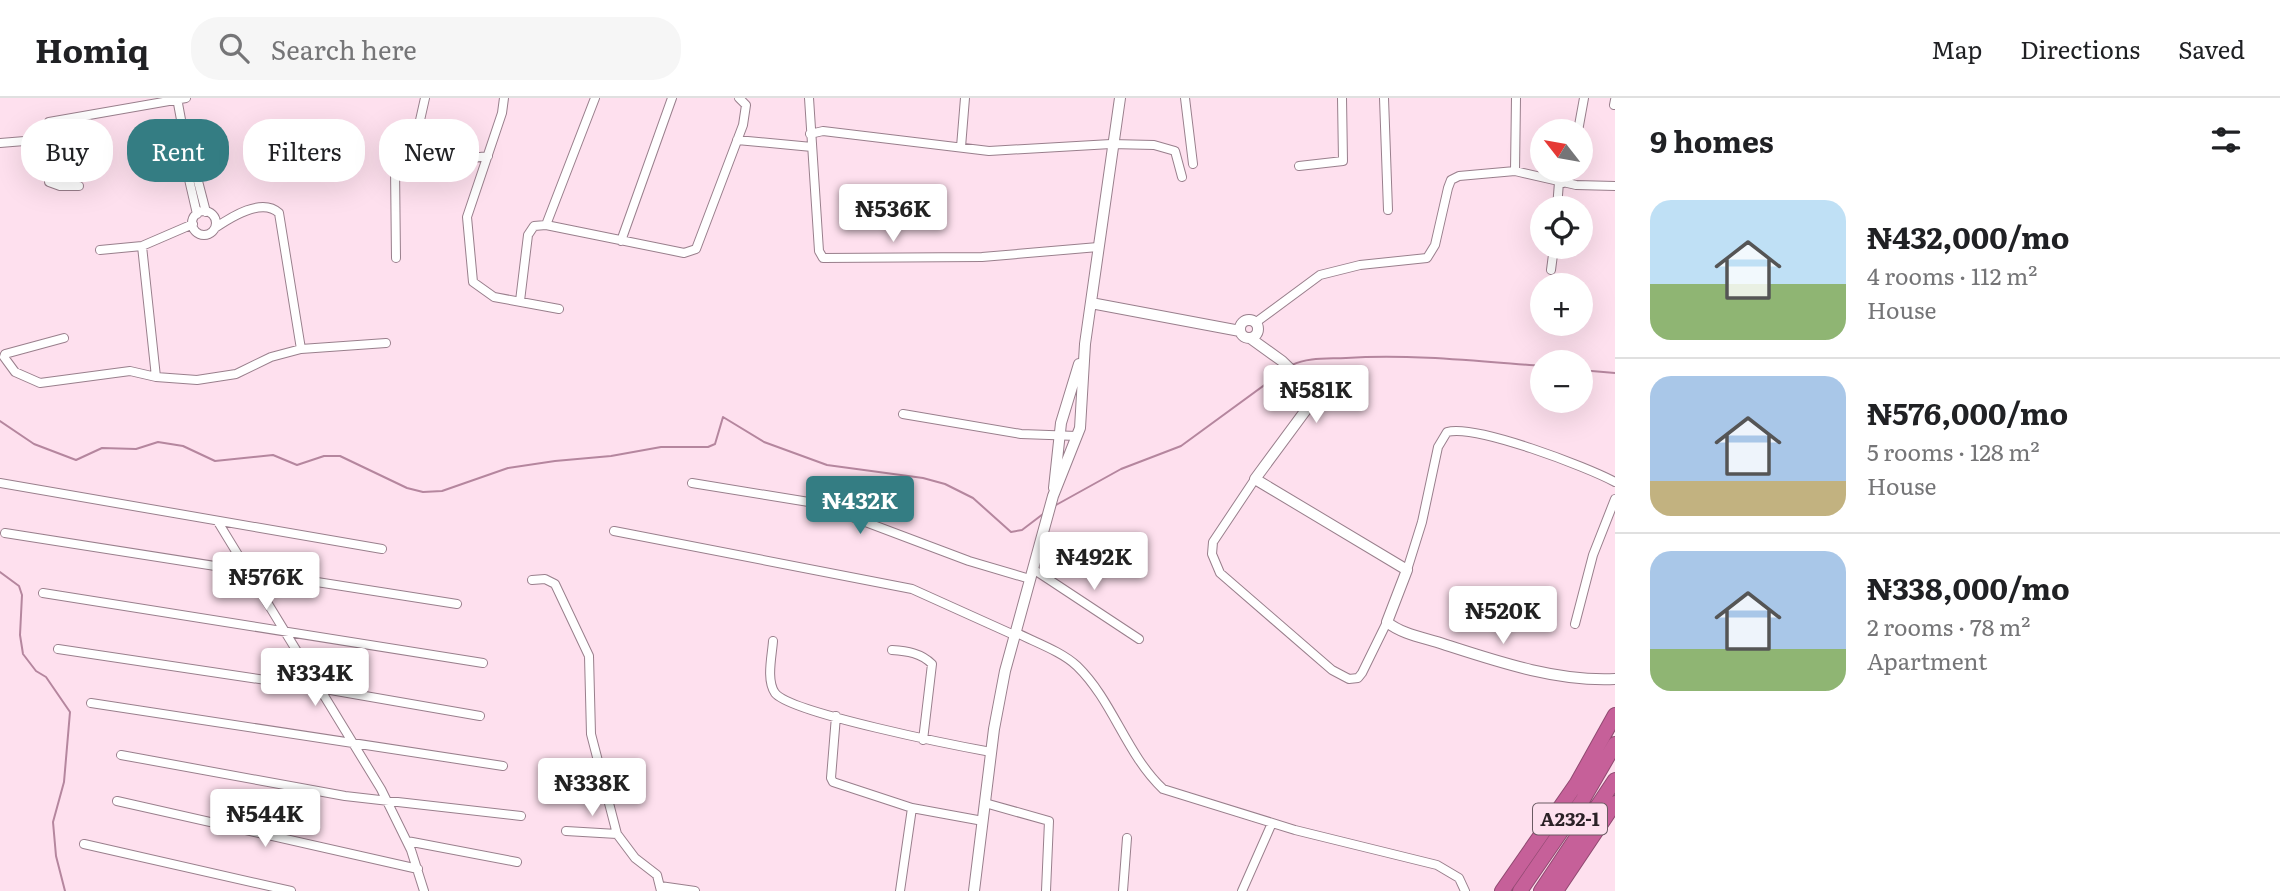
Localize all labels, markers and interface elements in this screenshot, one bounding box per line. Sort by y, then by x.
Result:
search box [191,17,681,80]
text: Homiq [35,24,149,73]
icon: search [215,29,253,67]
text: Search here [271,29,417,68]
text: Map [1931,31,1982,66]
text: Directions [2020,31,2140,66]
text: Saved [2178,31,2245,66]
text: 9 homes [1650,118,1774,162]
chip: Buy [21,119,113,182]
chip: Rent [127,119,229,182]
chip: Filters [243,119,365,182]
chip: New [379,119,479,182]
north arrow [1530,119,1592,182]
map controls [1530,119,1593,413]
icon: filters [2207,121,2245,159]
pin: ₦536K [844,184,942,244]
text: ₦536K [855,190,931,224]
button: locate [1530,196,1593,259]
text: ₦432,000/mo [1867,214,2069,258]
icon: home [1706,228,1790,312]
text: 4 rooms · 112 m² [1867,258,2037,292]
button: + [1530,273,1593,336]
text: House [1867,292,1936,326]
button: − [1530,350,1593,413]
pin: ₦581K [1267,366,1365,425]
text: ₦581K [1280,371,1352,405]
text: ₦576,000/mo [1867,390,2068,434]
icon: home [1706,404,1790,488]
text: 5 rooms · 128 m² [1867,434,2040,468]
text: House [1867,468,1936,502]
pin: ₦432K [811,476,909,536]
text: ₦432K [822,482,898,516]
pin: ₦492K [1045,532,1143,592]
text: ₦492K [1056,538,1132,572]
pin: ₦576K [217,552,315,612]
text: ₦576K [228,558,304,592]
text: ₦338,000/mo [1867,565,2070,609]
icon: home [1706,579,1790,663]
pin: ₦520K [1454,587,1552,646]
text: ₦520K [1465,592,1541,626]
text: 2 rooms · 78 m² [1867,609,2030,643]
text: Apartment [1867,643,1987,677]
pin: ₦334K [266,648,364,708]
text: ₦334K [277,654,353,688]
pin: ₦338K [543,758,641,818]
text: ₦338K [554,764,630,798]
pin: ₦544K [216,790,314,849]
text: ₦544K [226,795,304,829]
road number: A232-1 [1533,804,1607,834]

